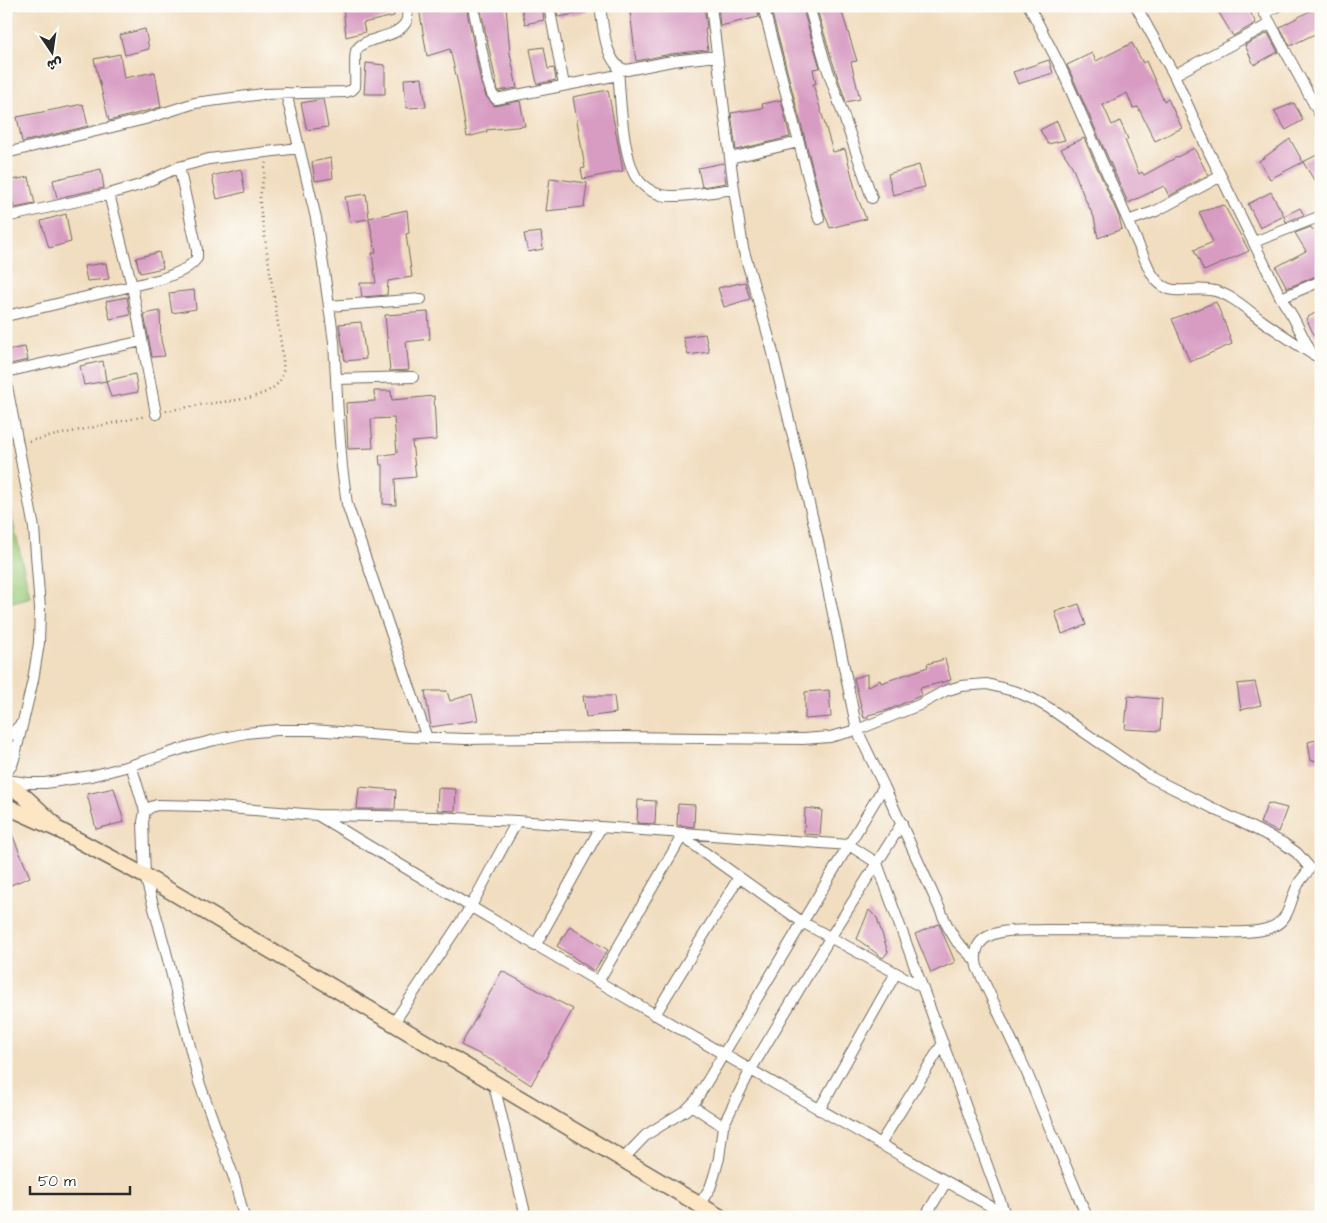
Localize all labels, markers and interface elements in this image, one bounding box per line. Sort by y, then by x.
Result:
north arrow [28,28,78,78]
text: ش [45,52,64,75]
scale bar [30,1163,130,1195]
text: 50 m [38,1171,76,1192]

